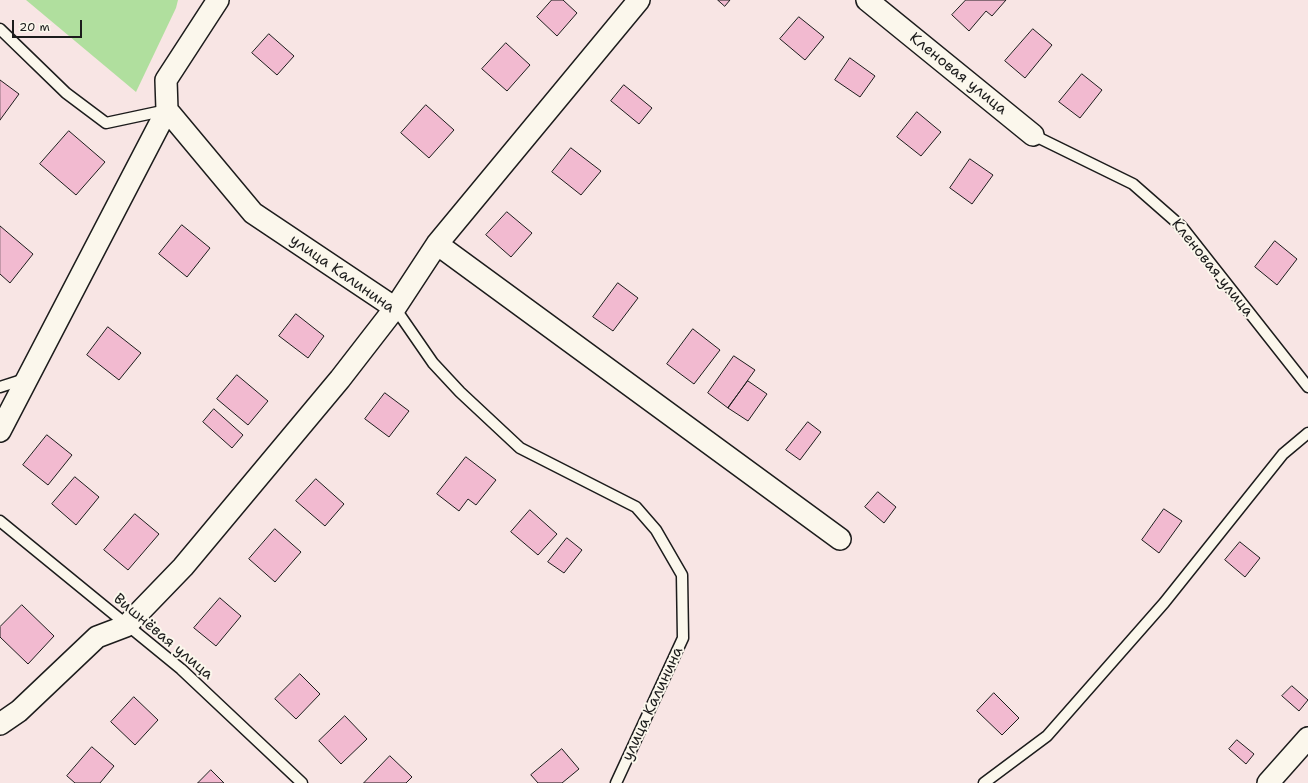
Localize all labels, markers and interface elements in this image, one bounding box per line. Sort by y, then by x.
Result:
scale bar [14,12,84,38]
text: 20 m [19,19,50,35]
street label: Кленовая улица [906,29,1010,119]
street label: Кленовая улица [1167,216,1257,320]
street label: улица Калинина [286,231,398,317]
street label: Вишнёвая улица [109,590,217,684]
street label: улица Калинина [619,644,687,764]

